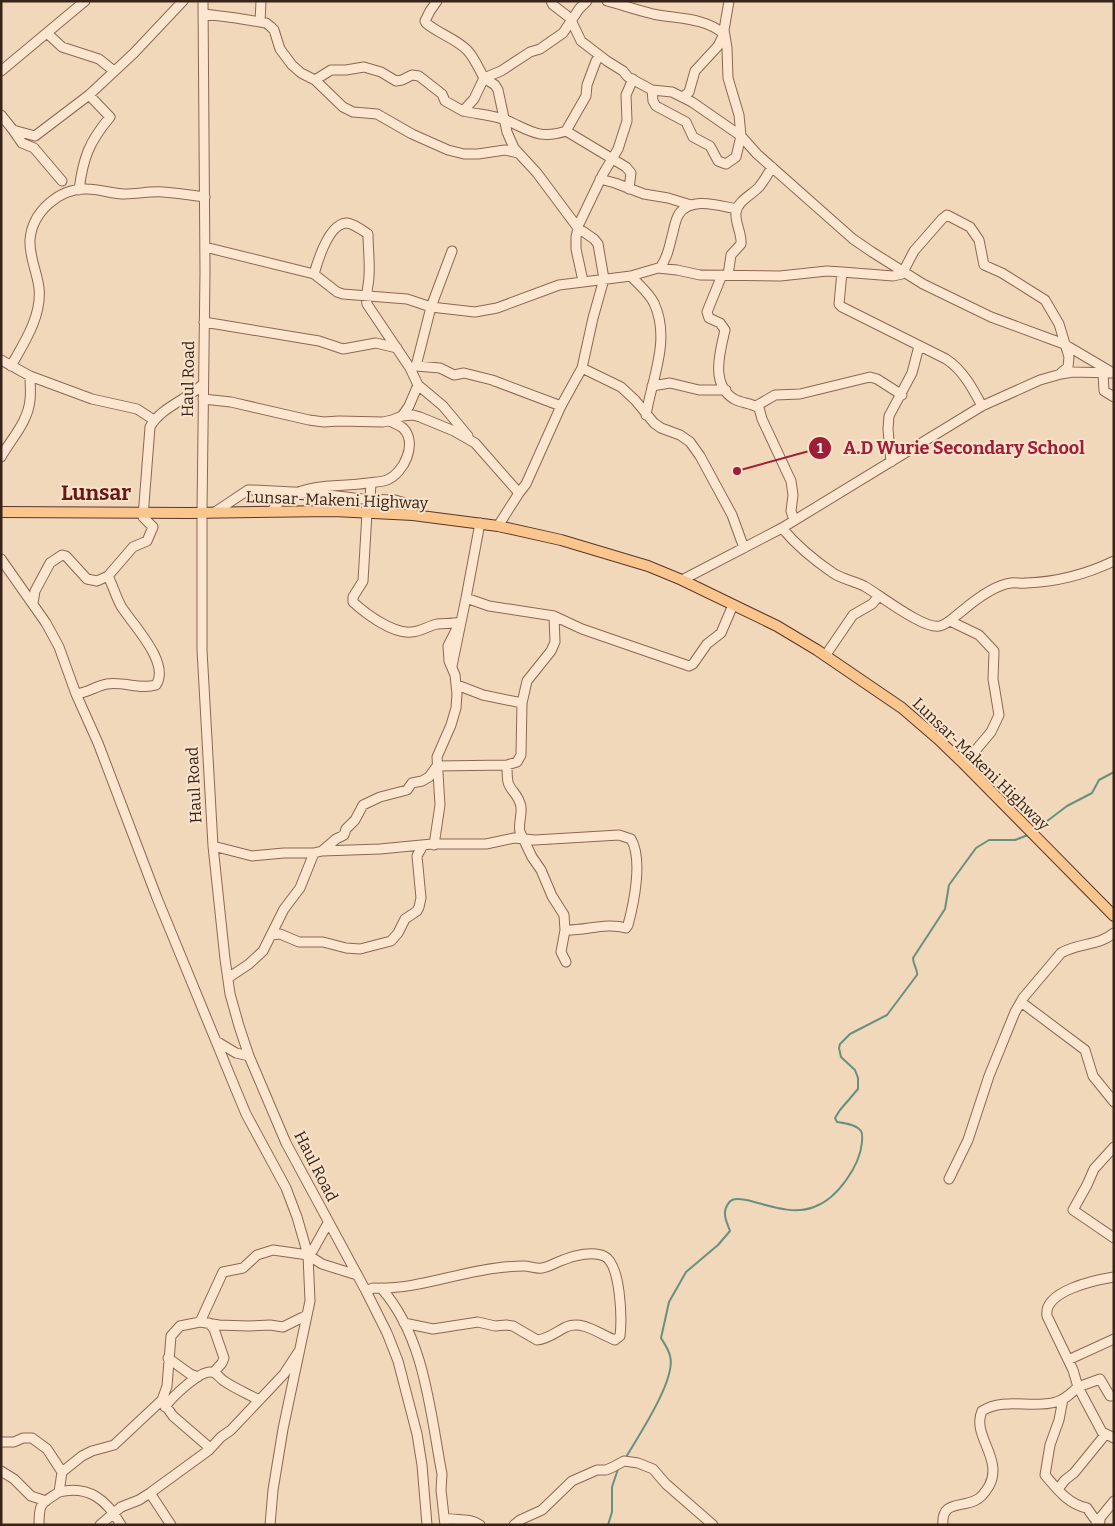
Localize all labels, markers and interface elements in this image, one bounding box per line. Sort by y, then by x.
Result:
street label: Haul Road [178,340,198,417]
callout: A.D Wurie Secondary School [808,431,1094,464]
text: A.D Wurie Secondary School [843,437,1085,459]
text: 1 [817,439,824,457]
district label: Lunsar [61,480,131,506]
street label: Lunsar-Makeni Highway [245,487,429,513]
street label: Lunsar-Makeni Highway [909,694,1054,835]
street label: Haul Road [182,746,205,824]
street label: Haul Road [290,1128,342,1205]

